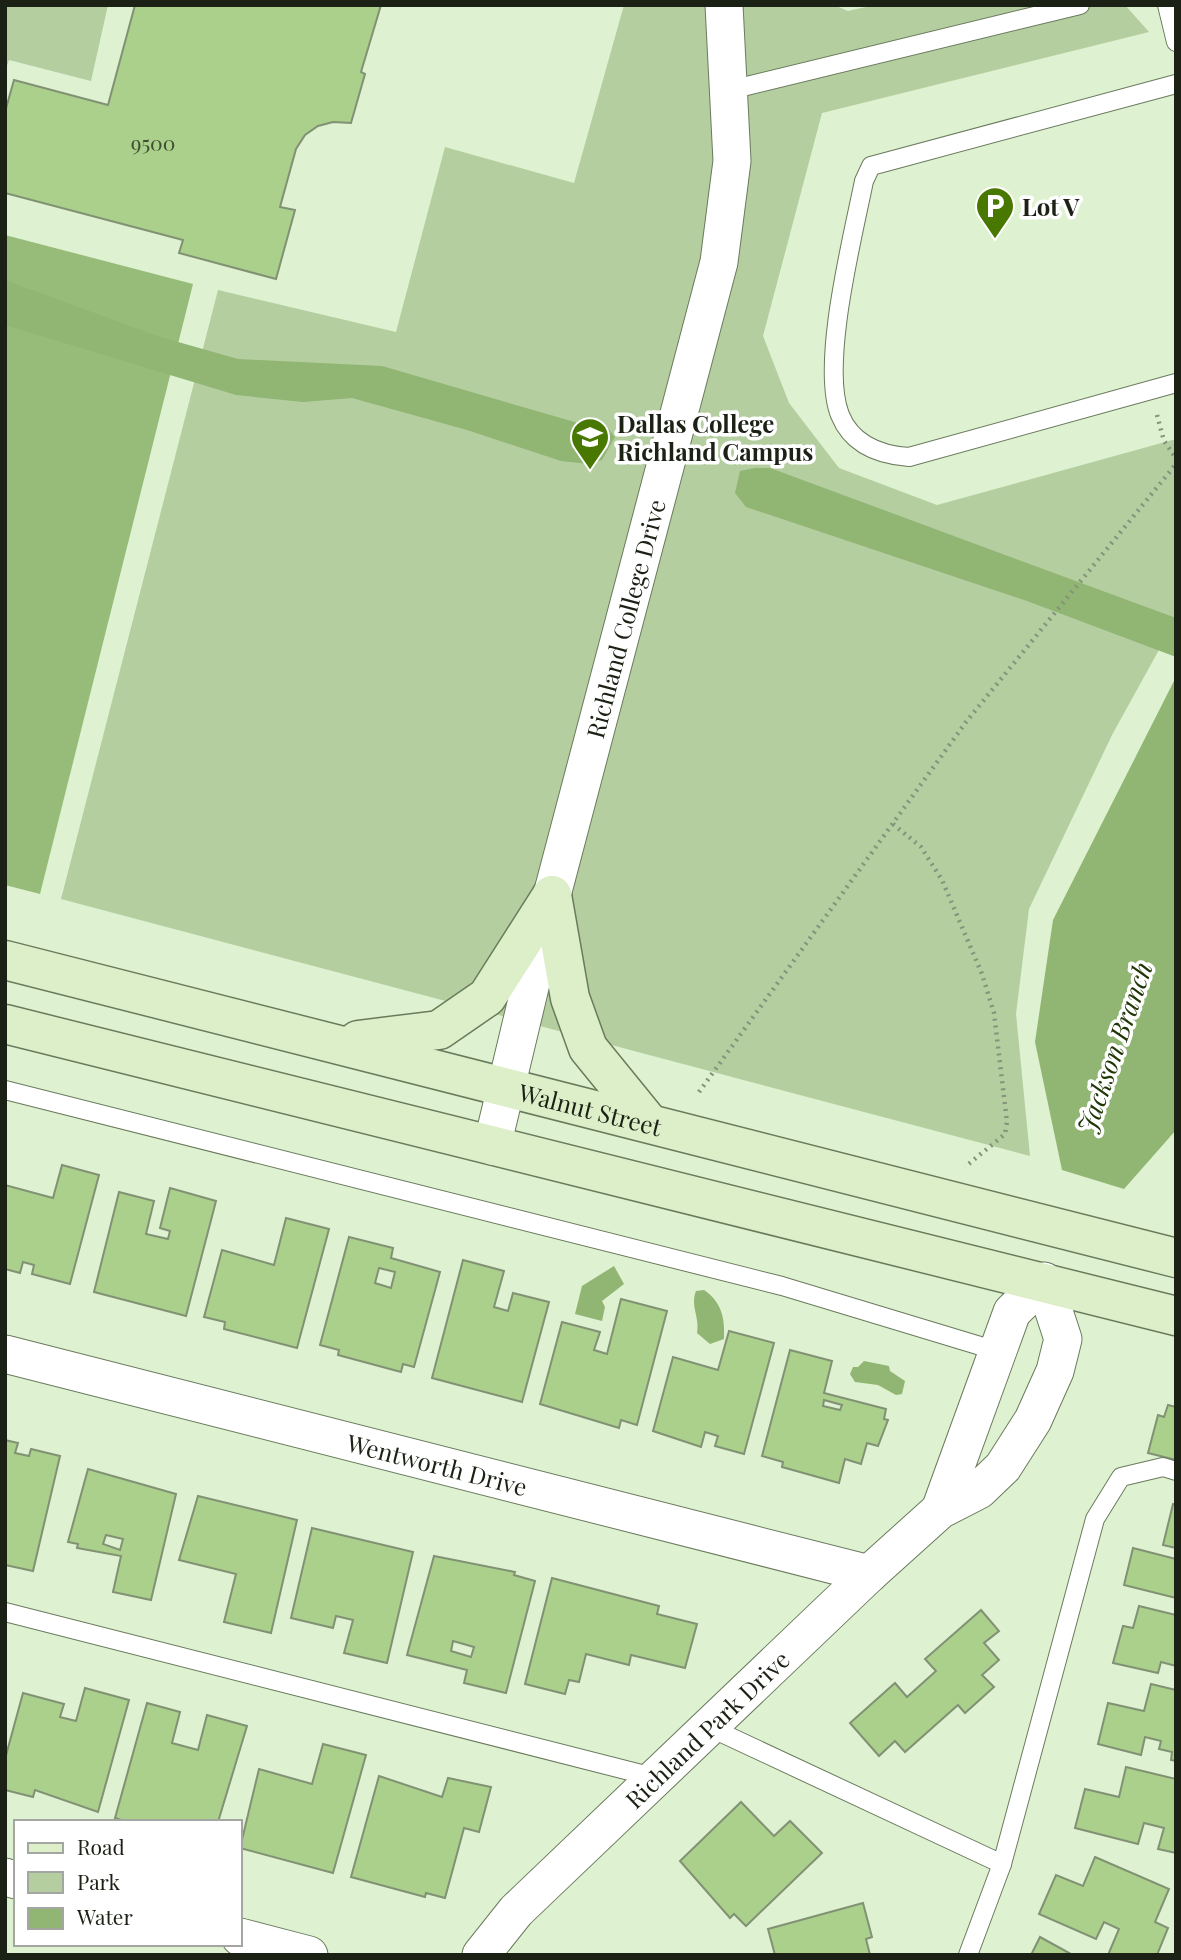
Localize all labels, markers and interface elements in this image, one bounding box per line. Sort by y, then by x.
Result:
house number: 9500 [131,128,175,156]
parking icon: Lot V [974,185,1016,240]
place label: Lot V [1022,190,1080,222]
place label: Dallas College Richland Campus [617,407,813,467]
school or university icon: Dallas College Richland Campus [569,416,611,471]
street label: Richland College Drive [578,496,672,742]
water label: Jackson Branch [1068,957,1160,1137]
street label: Walnut Street [515,1075,666,1143]
street label: Wentworth Drive [343,1426,531,1502]
street label: Richland Park Drive [618,1643,796,1815]
legend [14,1820,242,1946]
text: Road [77,1832,125,1860]
text: Park [77,1867,121,1895]
text: Water [76,1902,133,1930]

